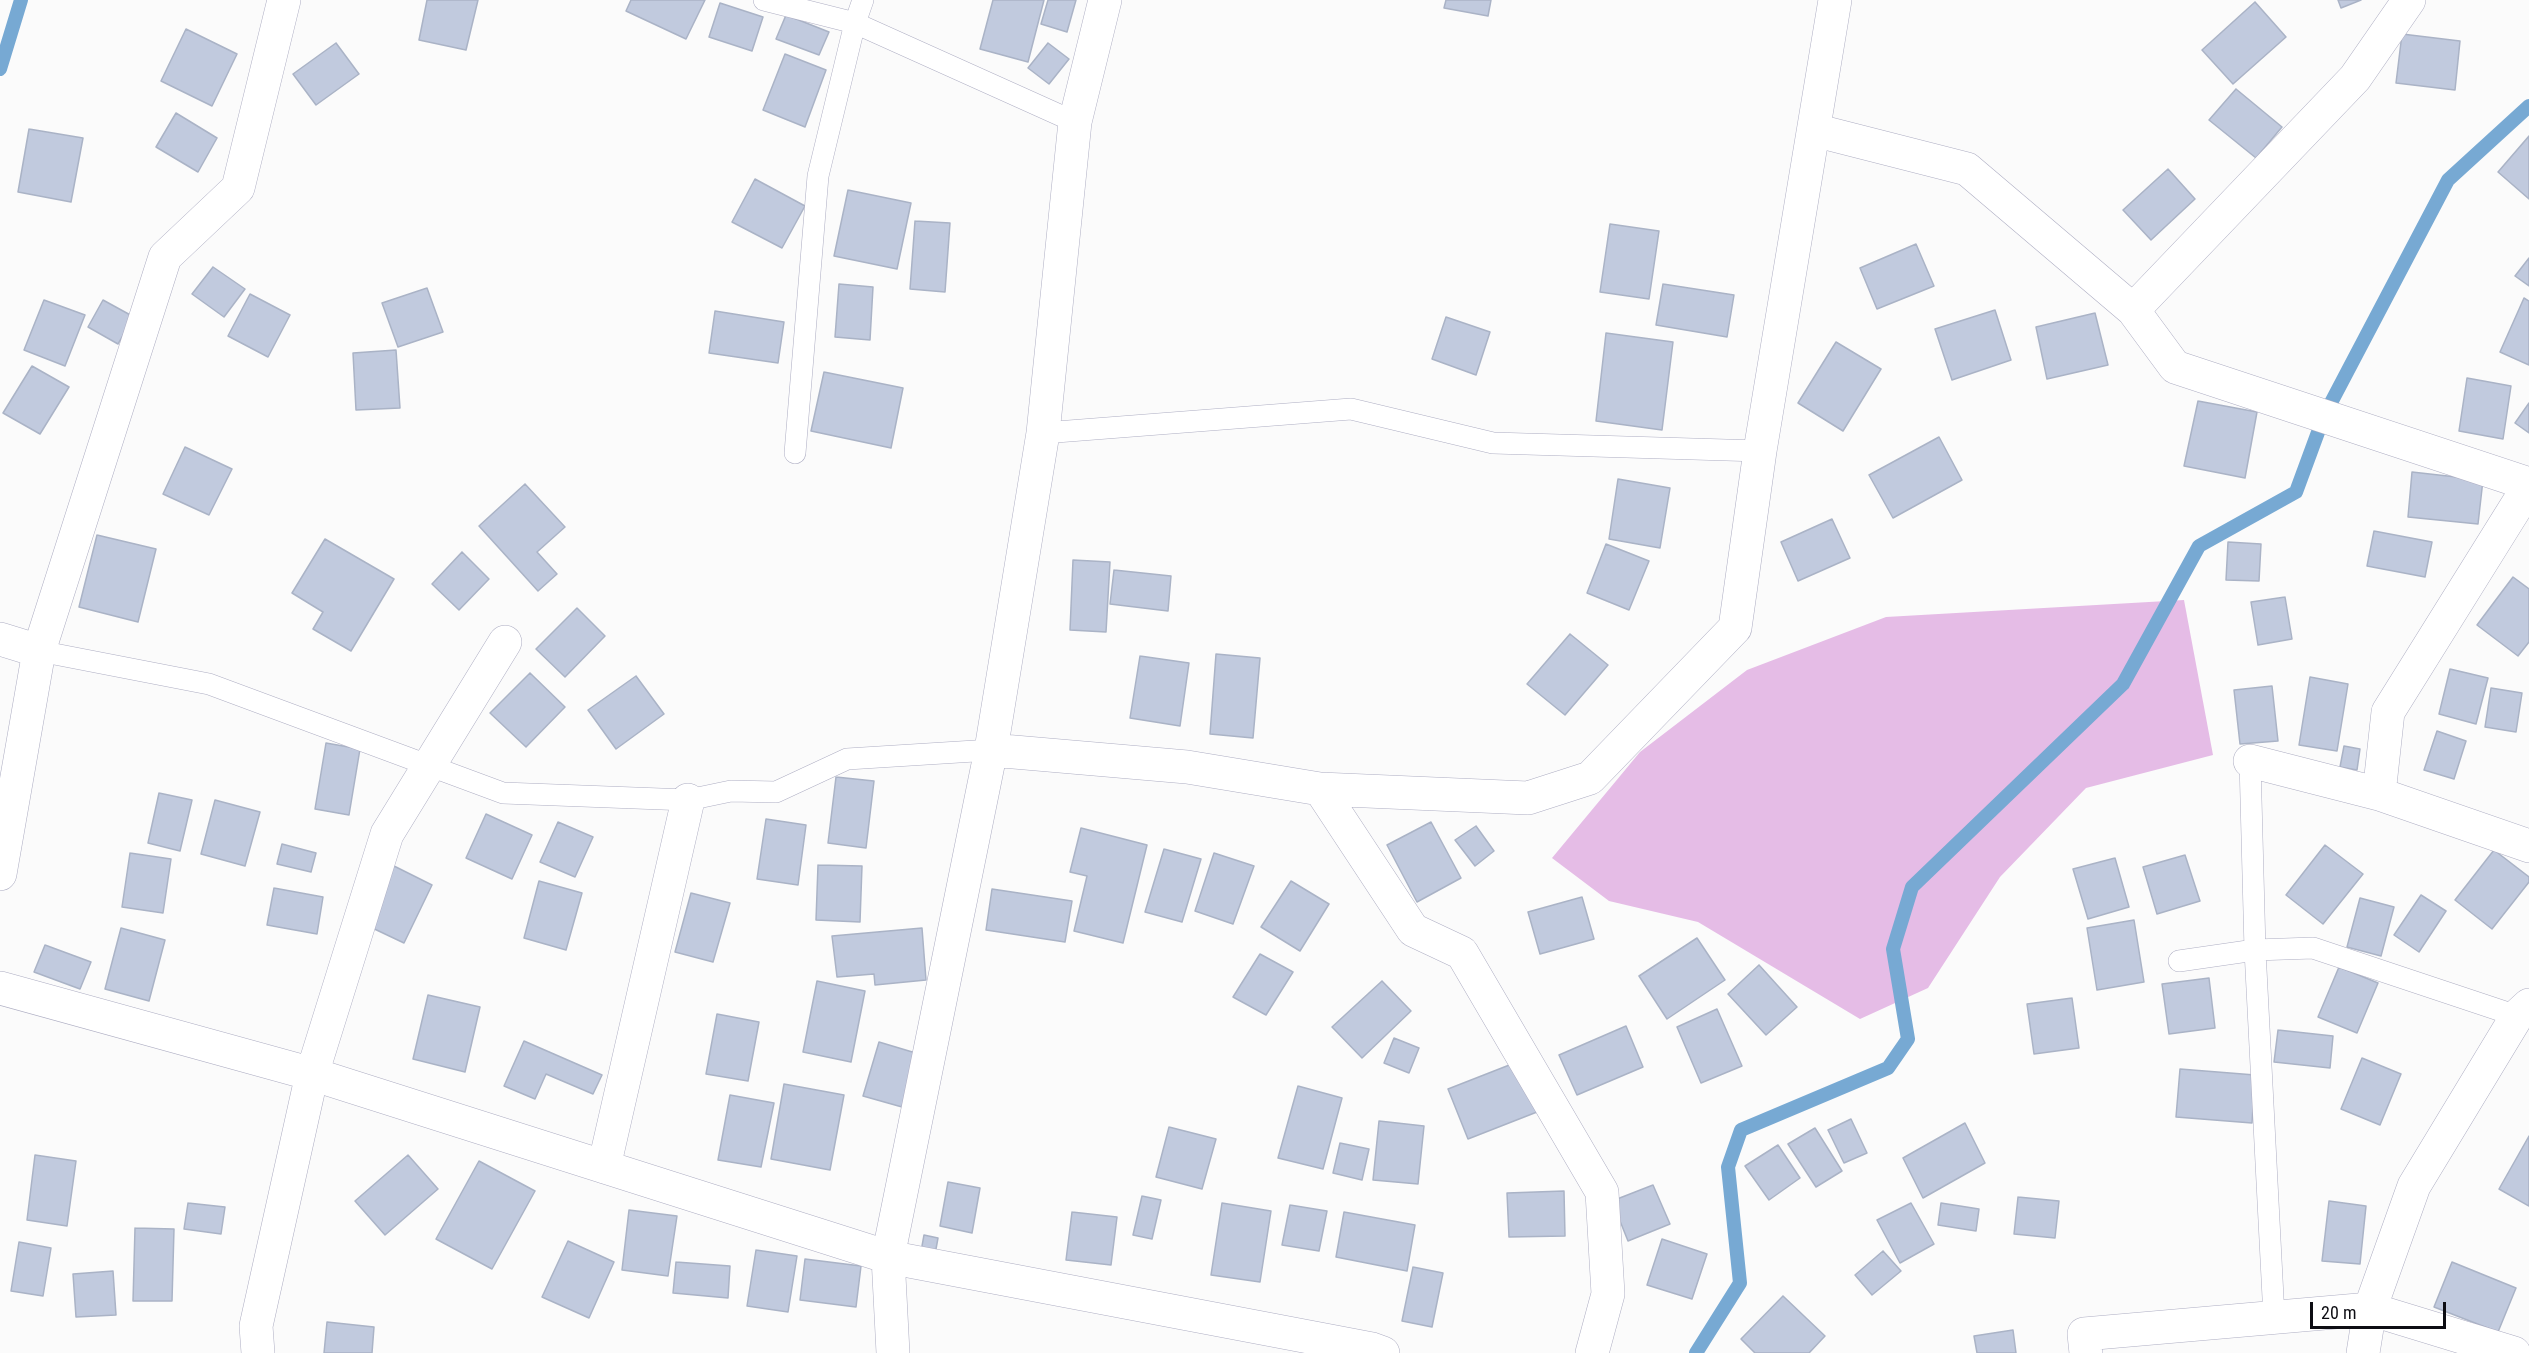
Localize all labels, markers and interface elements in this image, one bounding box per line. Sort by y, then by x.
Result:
scale bar [2313,1290,2450,1328]
text: 20 m [2321,1302,2356,1323]

